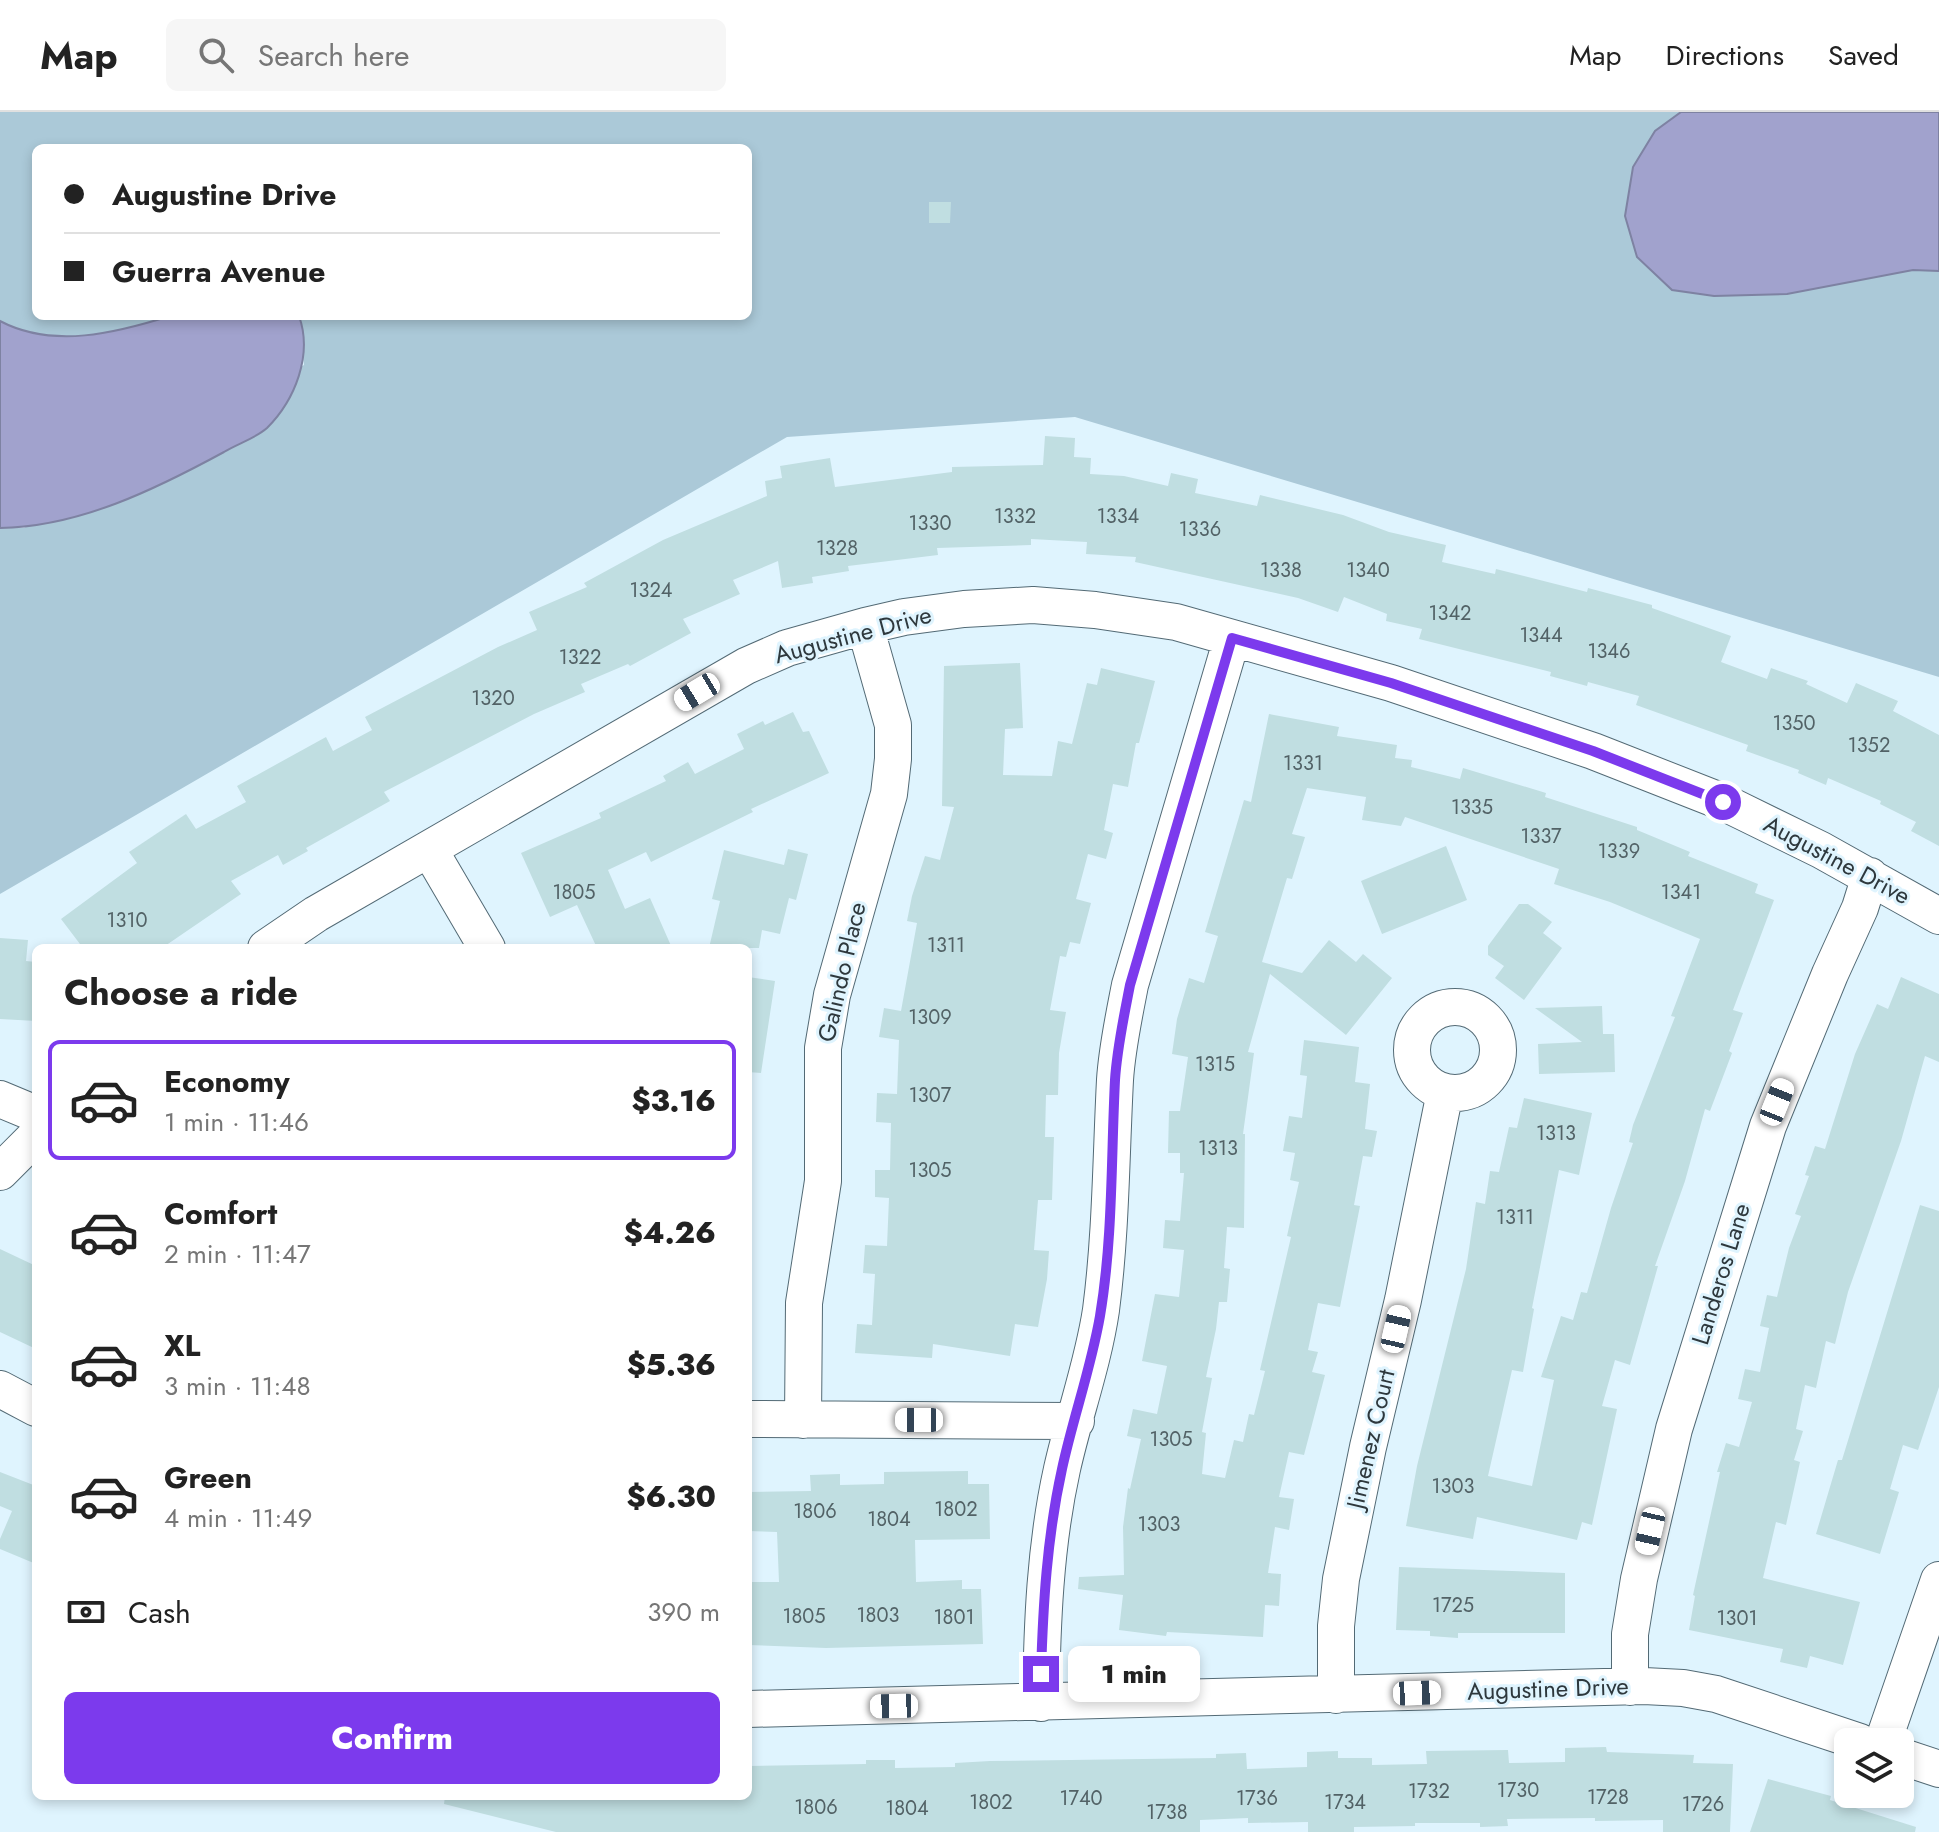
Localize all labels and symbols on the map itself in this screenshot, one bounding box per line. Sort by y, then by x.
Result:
house number: 1332 [994,502,1036,531]
house number: 1334 [1097,502,1140,531]
house number: 1330 [909,509,951,538]
house number: 1336 [1179,515,1221,544]
house number: 1328 [816,534,858,563]
house number: 1338 [1260,556,1302,585]
house number: 1340 [1346,556,1390,585]
house number: 1324 [630,576,673,605]
street label: Augustine Drive [770,597,935,672]
house number: 1342 [1429,599,1471,628]
house number: 1344 [1519,621,1563,650]
house number: 1346 [1587,637,1631,666]
house number: 1322 [559,643,601,672]
car [670,669,724,715]
house number: 1320 [471,684,515,713]
house number: 1350 [1772,709,1816,738]
house number: 1352 [1848,731,1890,760]
house number: 1331 [1283,749,1323,778]
route start [1705,784,1741,820]
house number: 1335 [1451,793,1493,822]
street label: Augustine Drive [1758,806,1917,913]
house number: 1337 [1520,822,1562,851]
house number: 1339 [1598,837,1640,866]
house number: 1805 [552,878,596,907]
house number: 1341 [1661,878,1701,907]
street label: Galindo Place [808,899,875,1045]
house number: 1310 [107,906,147,935]
house number: 1311 [927,931,965,960]
house number: 1309 [908,1003,952,1032]
house number: 1315 [1195,1050,1235,1079]
car [1757,1075,1797,1129]
house number: 1307 [909,1081,952,1110]
house number: 1313 [1536,1119,1576,1148]
house number: 1313 [1198,1134,1238,1163]
house number: 1305 [908,1156,952,1185]
street label: Landeros Lane [1682,1199,1759,1349]
house number: 1311 [1496,1203,1534,1232]
car [1379,1303,1413,1355]
street label: Jimenez Court [1337,1366,1404,1515]
car [895,1408,943,1432]
house number: 1305 [1149,1425,1193,1454]
house number: 1303 [1432,1472,1474,1501]
house number: 1802 [934,1495,978,1524]
house number: 1806 [793,1497,837,1526]
house number: 1804 [867,1505,911,1534]
car [1633,1505,1667,1557]
house number: 1303 [1138,1510,1180,1539]
house number: 1725 [1432,1591,1474,1620]
house number: 1803 [857,1601,899,1630]
house number: 1805 [782,1602,826,1631]
house number: 1801 [934,1603,974,1632]
house number: 1301 [1717,1604,1757,1633]
callout: 1 min [1069,1646,1201,1702]
route end [1023,1656,1059,1692]
street label: Augustine Drive [1467,1668,1629,1709]
car [1393,1680,1441,1706]
car [870,1694,918,1718]
house number: 1730 [1497,1776,1539,1805]
house number: 1732 [1408,1777,1450,1806]
house number: 1728 [1587,1783,1629,1812]
house number: 1740 [1059,1784,1103,1813]
house number: 1736 [1236,1784,1278,1813]
house number: 1802 [969,1788,1013,1817]
house number: 1734 [1324,1788,1366,1817]
house number: 1726 [1682,1790,1724,1819]
house number: 1806 [794,1793,838,1822]
house number: 1804 [885,1794,929,1823]
house number: 1738 [1146,1798,1188,1827]

